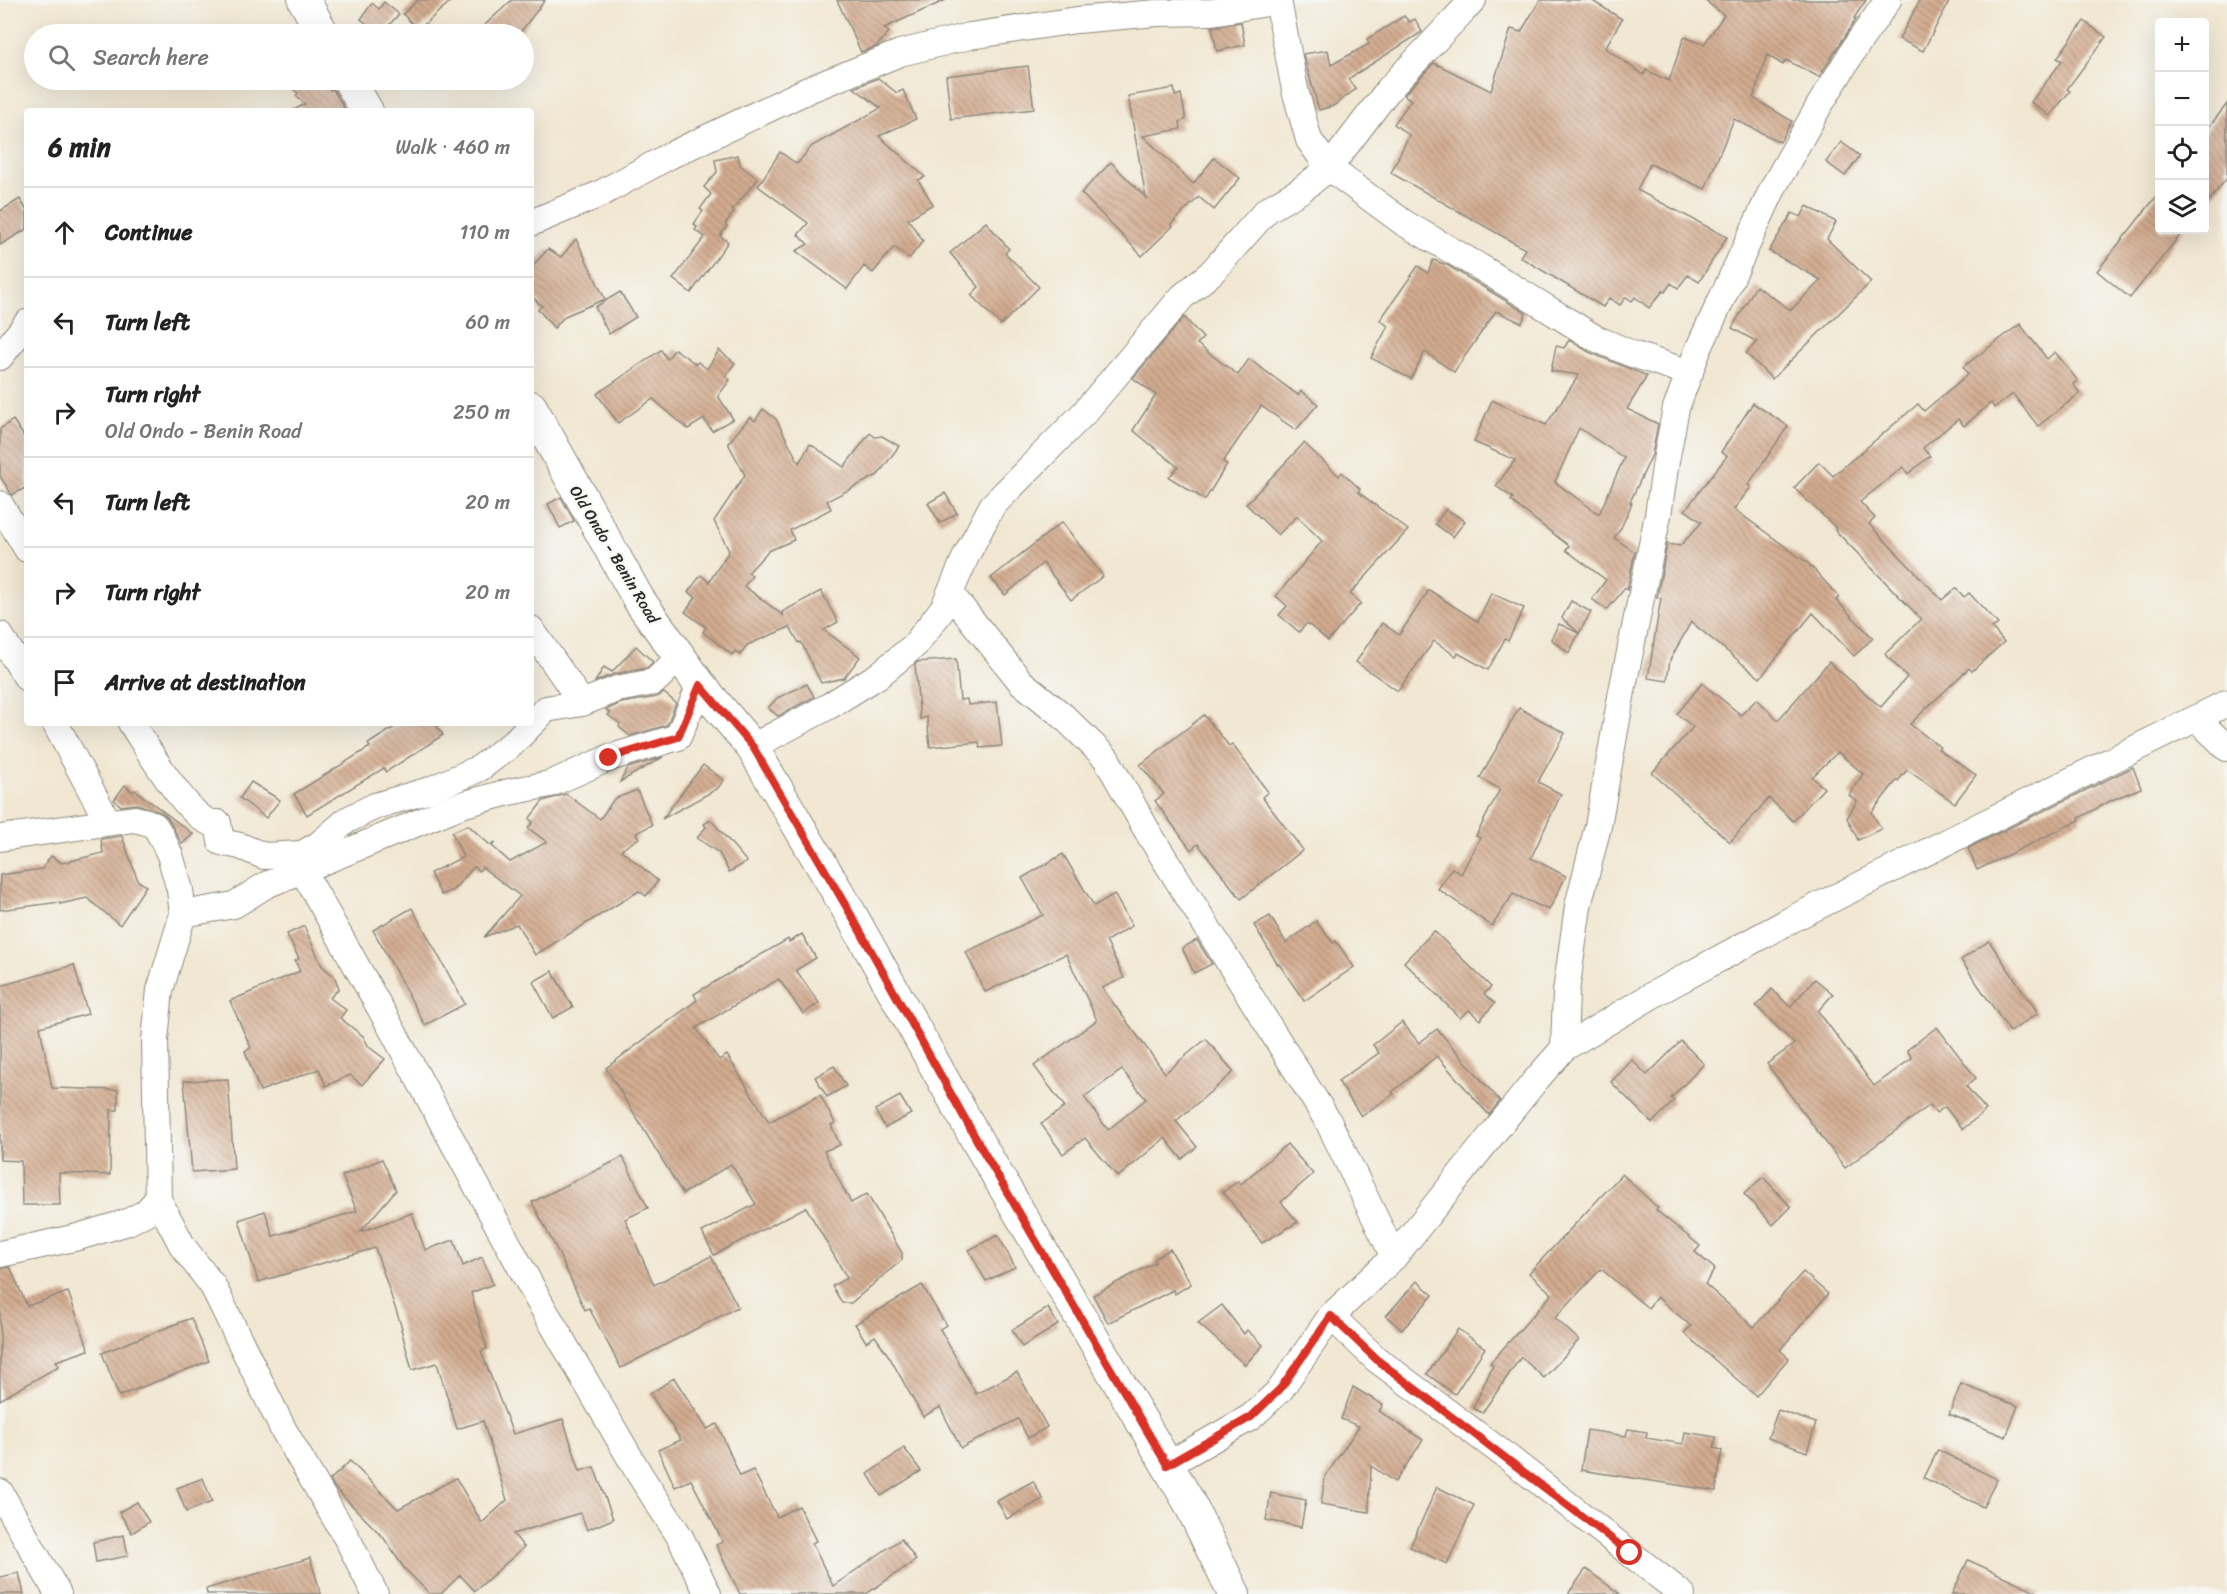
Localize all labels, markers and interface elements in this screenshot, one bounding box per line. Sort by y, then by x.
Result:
map controls [2155,18,2209,234]
button: + [2155,18,2209,72]
search box [24,24,534,90]
text: Search here [93,38,209,77]
icon: search [45,41,78,74]
button: − [2155,72,2209,126]
text: 6 min [48,124,111,170]
button: locate [2155,126,2209,180]
text: Walk · 460 m [395,130,510,165]
button: layers [2155,180,2209,234]
text: Continue [105,213,193,252]
text: 110 m [460,215,510,250]
icon: ahead [48,216,81,249]
text: Turn left [105,303,190,342]
text: 60 m [465,305,510,340]
icon: left [48,306,81,339]
text: Turn right [105,375,200,414]
text: 250 m [453,395,510,430]
icon: right [48,396,81,429]
text: Old Ondo - Benin Road [105,414,302,449]
street label: Old Ondo - Benin Road [562,479,668,630]
text: Turn left [105,483,190,522]
text: 20 m [465,485,510,520]
icon: left [48,486,81,519]
text: Turn right [105,573,200,612]
text: 20 m [465,575,510,610]
icon: right [48,576,81,609]
text: Arrive at destination [105,663,306,702]
icon: arrive [48,666,81,699]
route end [595,744,621,770]
route start [1616,1539,1642,1565]

